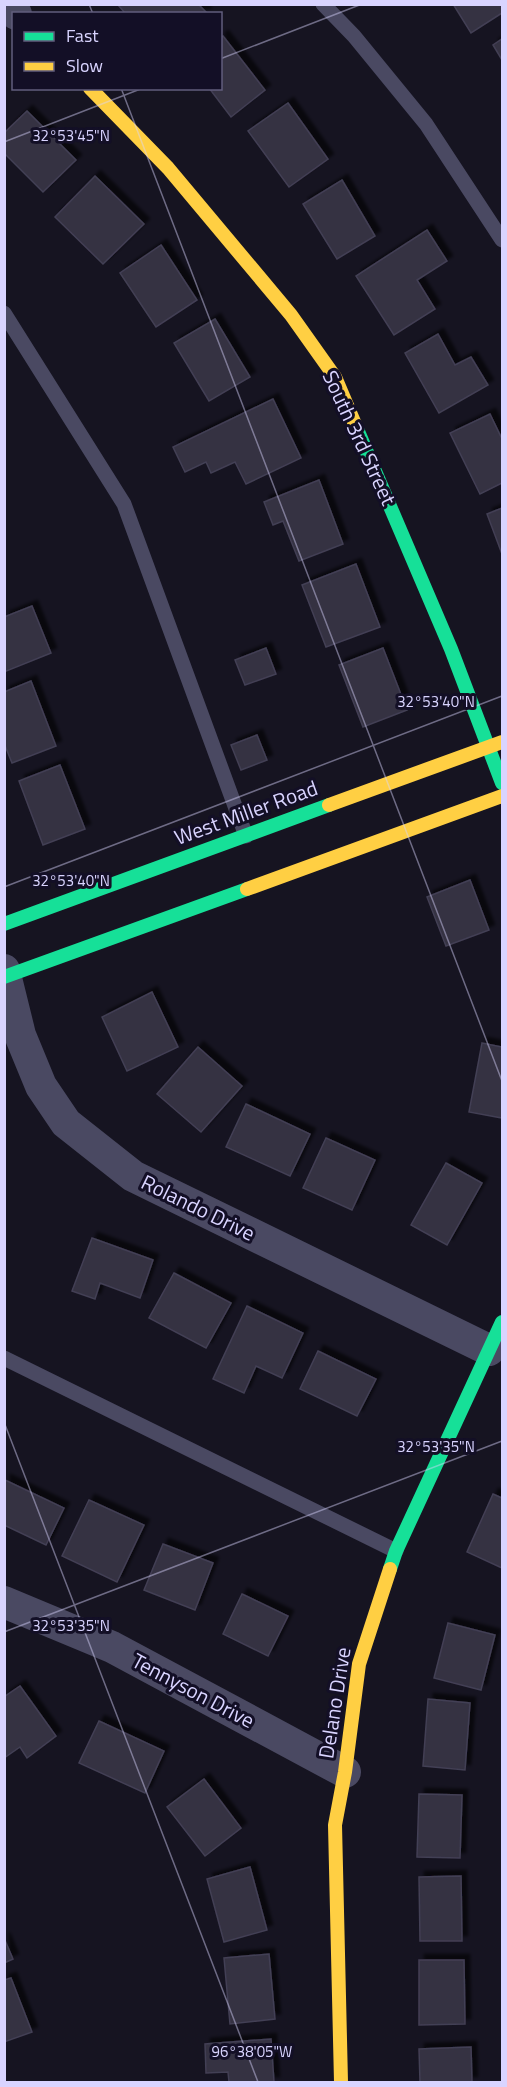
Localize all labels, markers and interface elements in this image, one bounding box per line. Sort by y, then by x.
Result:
legend [12,12,222,90]
text: Fast [66,22,99,49]
text: Slow [66,52,103,79]
text: 32°53'45"N [32,124,110,147]
street label: South 3rd Street [315,365,405,511]
text: 32°53'40"N [397,690,475,713]
street label: West Miller Road [169,771,322,853]
text: 32°53'40"N [32,869,110,892]
street label: Rolando Drive [136,1166,261,1248]
text: 32°53'35"N [397,1435,475,1458]
text: 32°53'35"N [32,1614,110,1637]
street label: Tennyson Drive [126,1644,261,1736]
street label: Delano Drive [309,1645,359,1761]
text: 96°38'05"W [212,2040,292,2063]

